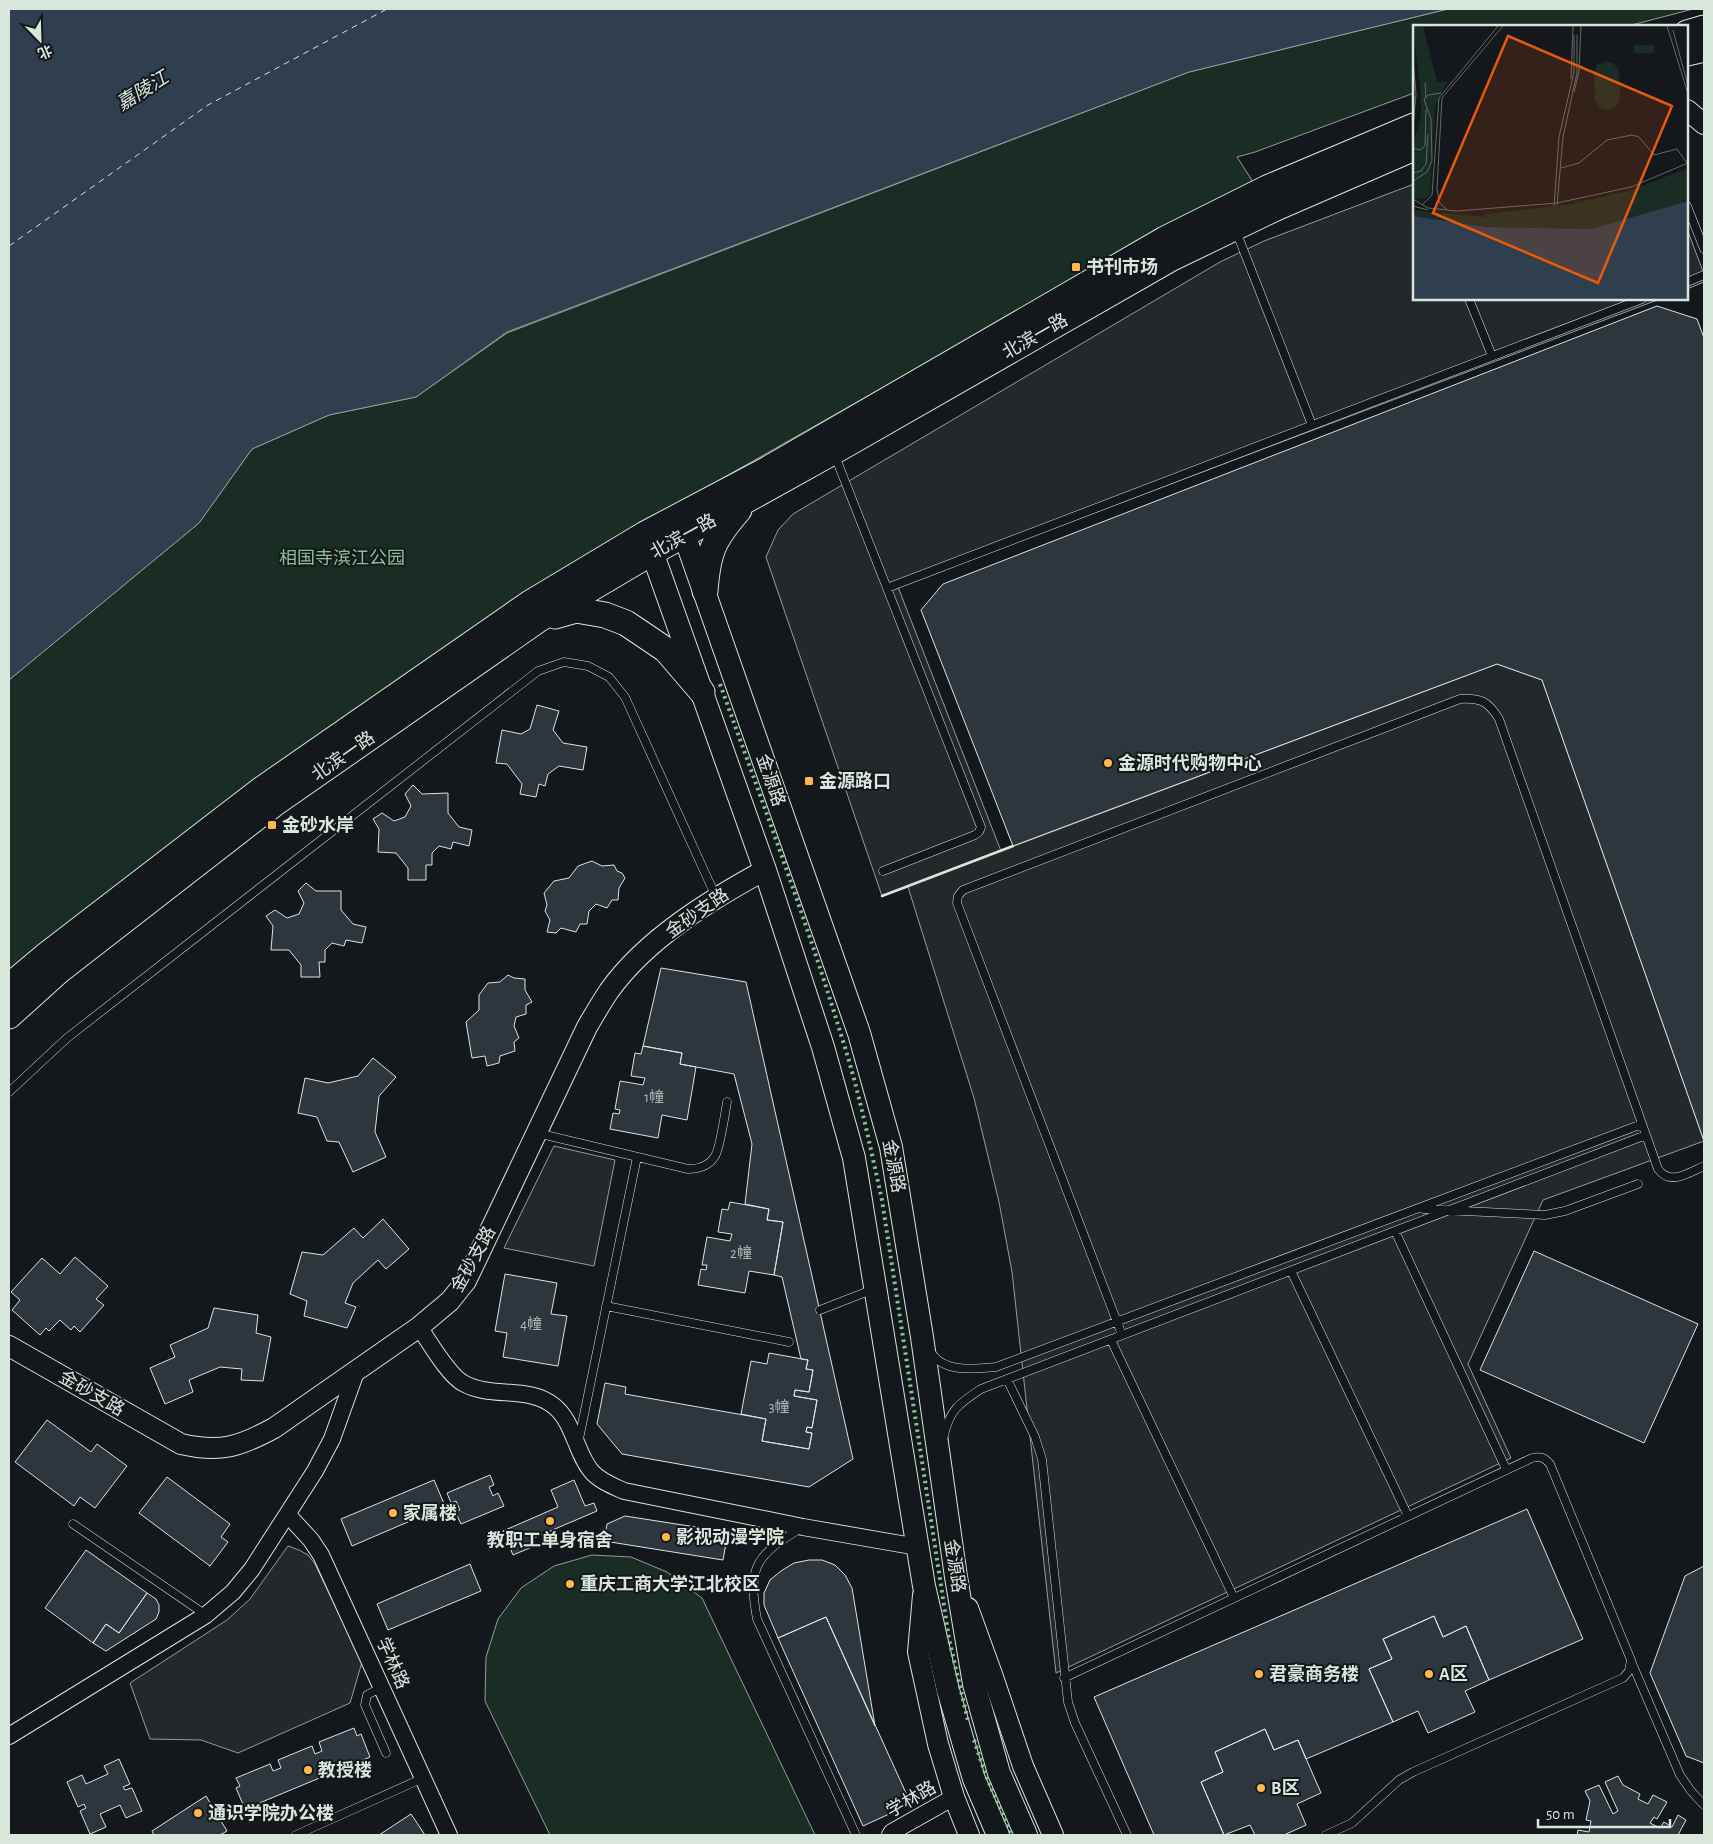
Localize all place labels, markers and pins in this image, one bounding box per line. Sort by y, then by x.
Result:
place label: 书刊市场 [1086,257,1158,277]
marker: 书刊市场 [1070,261,1082,273]
place label: 金源时代购物中心 [1118,753,1262,773]
marker: 金源时代购物中心 [1102,757,1114,769]
place label: 金源路口 [819,771,891,791]
marker: 金源路口 [803,775,815,787]
place label: 金砂水岸 [282,815,354,835]
marker: 金砂水岸 [266,819,278,831]
place label: 家属楼 [403,1503,457,1523]
marker: 家属楼 [387,1507,399,1519]
marker: 教职工单身宿舍 [544,1515,556,1527]
place label: 影视动漫学院 [676,1527,784,1547]
place label: 教职工单身宿舍 [487,1530,613,1550]
marker: 影视动漫学院 [660,1531,672,1543]
place label: 重庆工商大学江北校区 [580,1574,760,1594]
marker: 重庆工商大学江北校区 [564,1578,576,1590]
place label: 君豪商务楼 [1269,1663,1359,1684]
place label: A区 [1439,1665,1468,1684]
marker: 君豪商务楼 [1253,1668,1265,1680]
marker: A区 [1423,1668,1435,1680]
place label: 教授楼 [318,1760,372,1780]
marker: 教授楼 [302,1764,314,1776]
place label: B区 [1271,1779,1299,1798]
marker: B区 [1255,1782,1267,1794]
place label: 通识学院办公楼 [208,1803,334,1823]
marker: 通识学院办公楼 [192,1807,204,1819]

